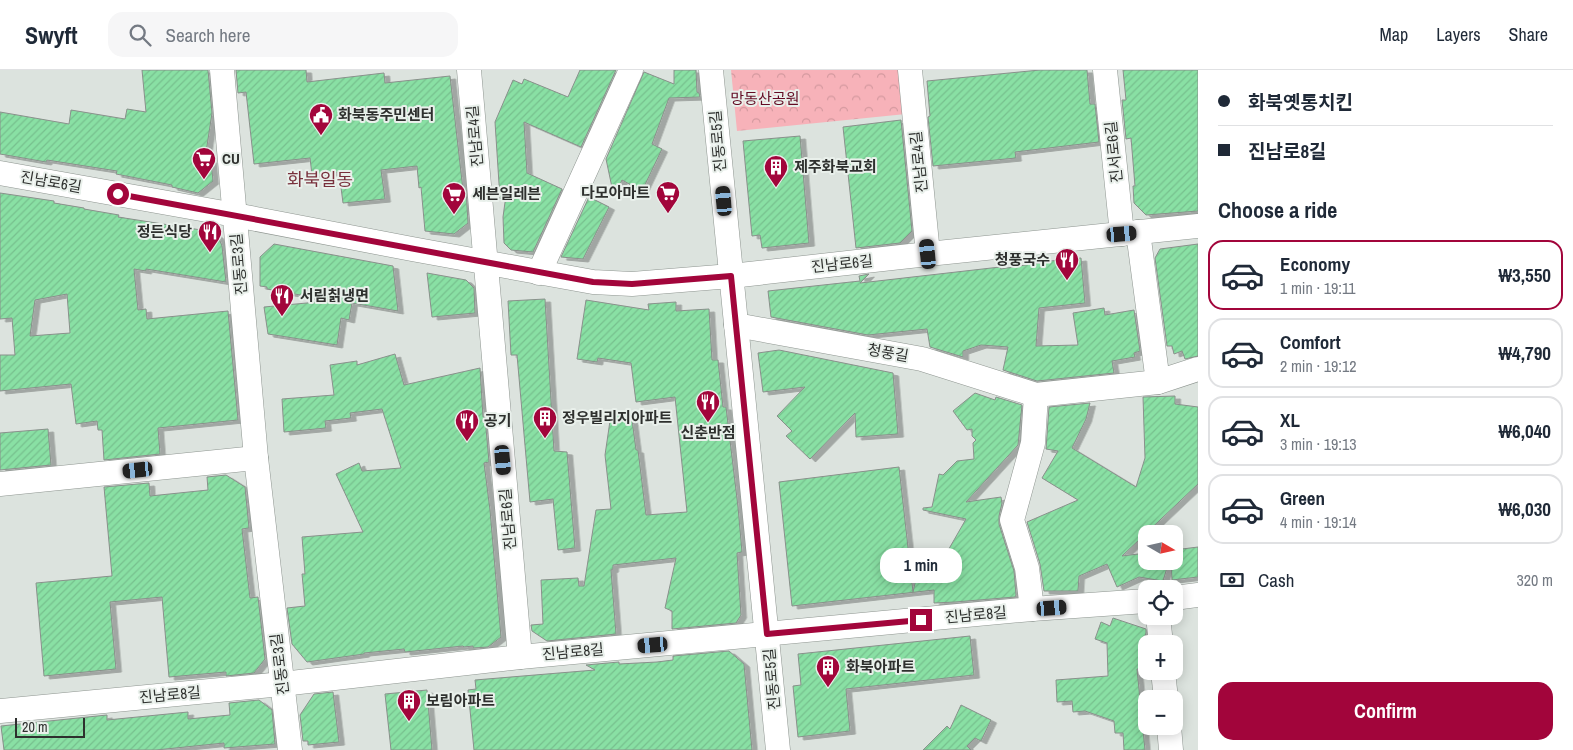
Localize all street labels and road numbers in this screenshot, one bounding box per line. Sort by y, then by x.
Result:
street label: 진남로4길 [461,104,488,168]
street label: 진동로5길 [704,109,731,173]
street label: 진서로6길 [1100,120,1127,184]
street label: 진남로4길 [905,130,932,194]
street label: 진남로6길 [19,166,83,197]
street label: 진동로3길 [225,232,252,296]
street label: 진남로6길 [810,250,874,277]
street label: 청풍길 [866,339,910,366]
street label: 진남로6길 [494,487,521,551]
street label: 진남로8길 [944,601,1008,628]
street label: 진동로3길 [265,632,294,696]
street label: 진남로8길 [541,638,605,665]
street label: 진동로5길 [758,647,785,711]
street label: 진남로8길 [138,681,202,708]

